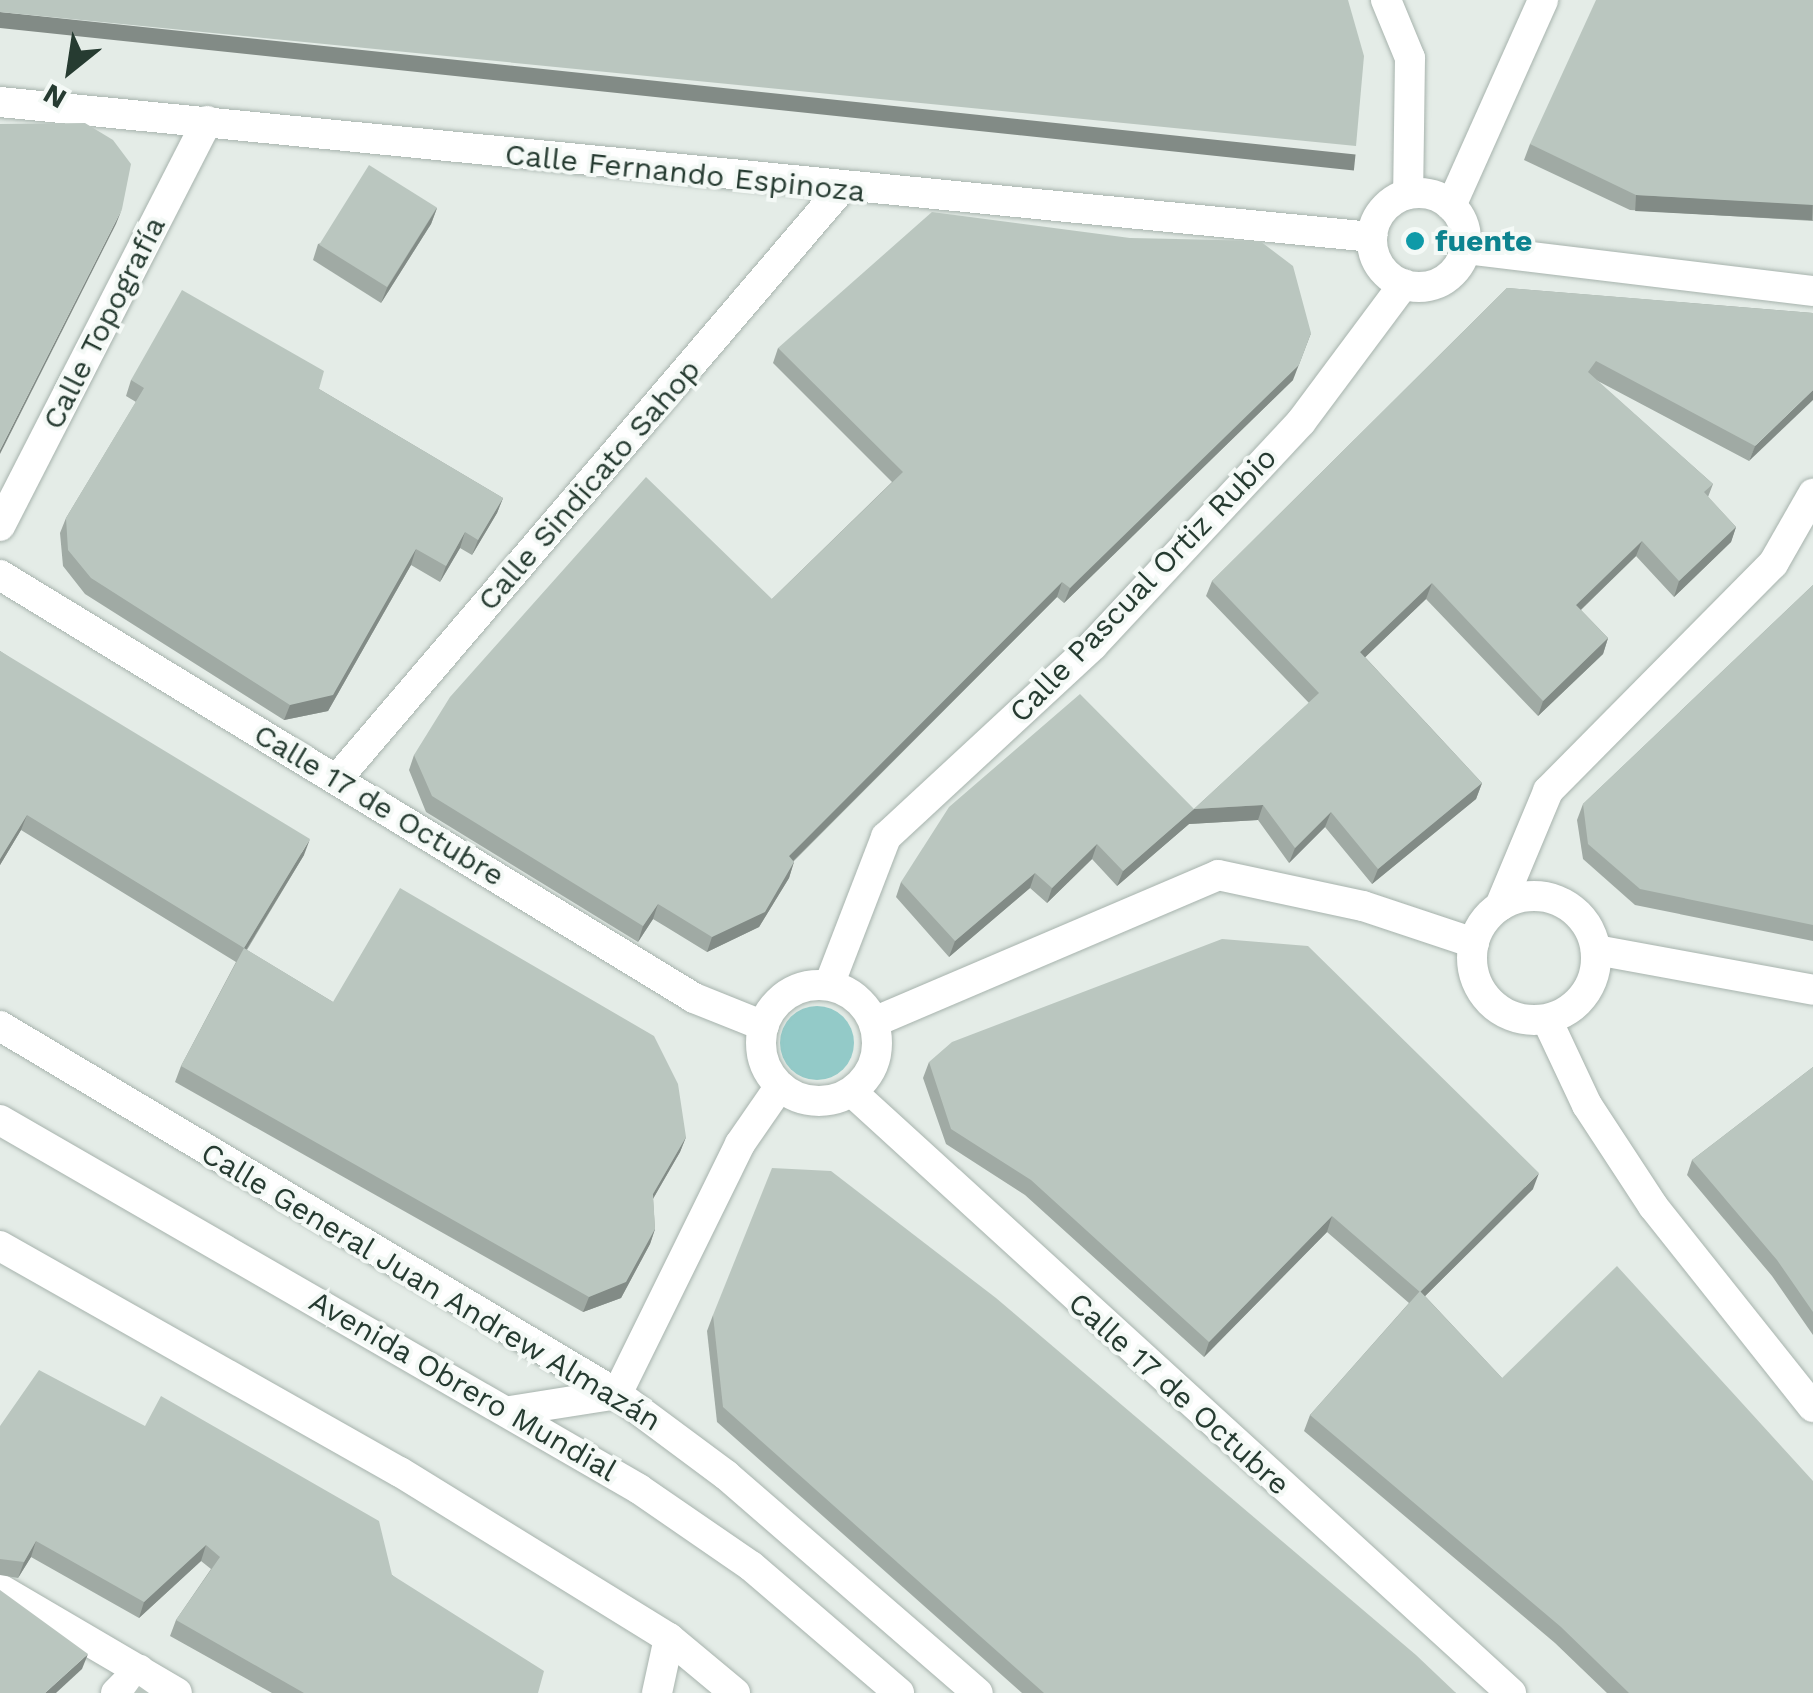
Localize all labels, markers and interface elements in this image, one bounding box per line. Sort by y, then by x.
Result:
north arrow [20,20,120,120]
text: N [38,77,72,116]
street label: Calle Fernando Espinoza [503,136,867,210]
street label: Calle Topografía [35,210,173,436]
place label: fuente [1435,223,1532,259]
marker: fuente [1404,230,1426,252]
street label: Calle Sindicato Sahop [470,352,708,618]
street label: Calle Pascual Ortiz Rubio [1002,440,1284,730]
street label: Calle 17 de Octubre [247,716,511,894]
street label: Calle General Juan Andrew Almazán [192,1134,670,1440]
street label: Avenida Obrero Mundial [303,1283,623,1489]
street label: Calle 17 de Octubre [1060,1285,1298,1503]

